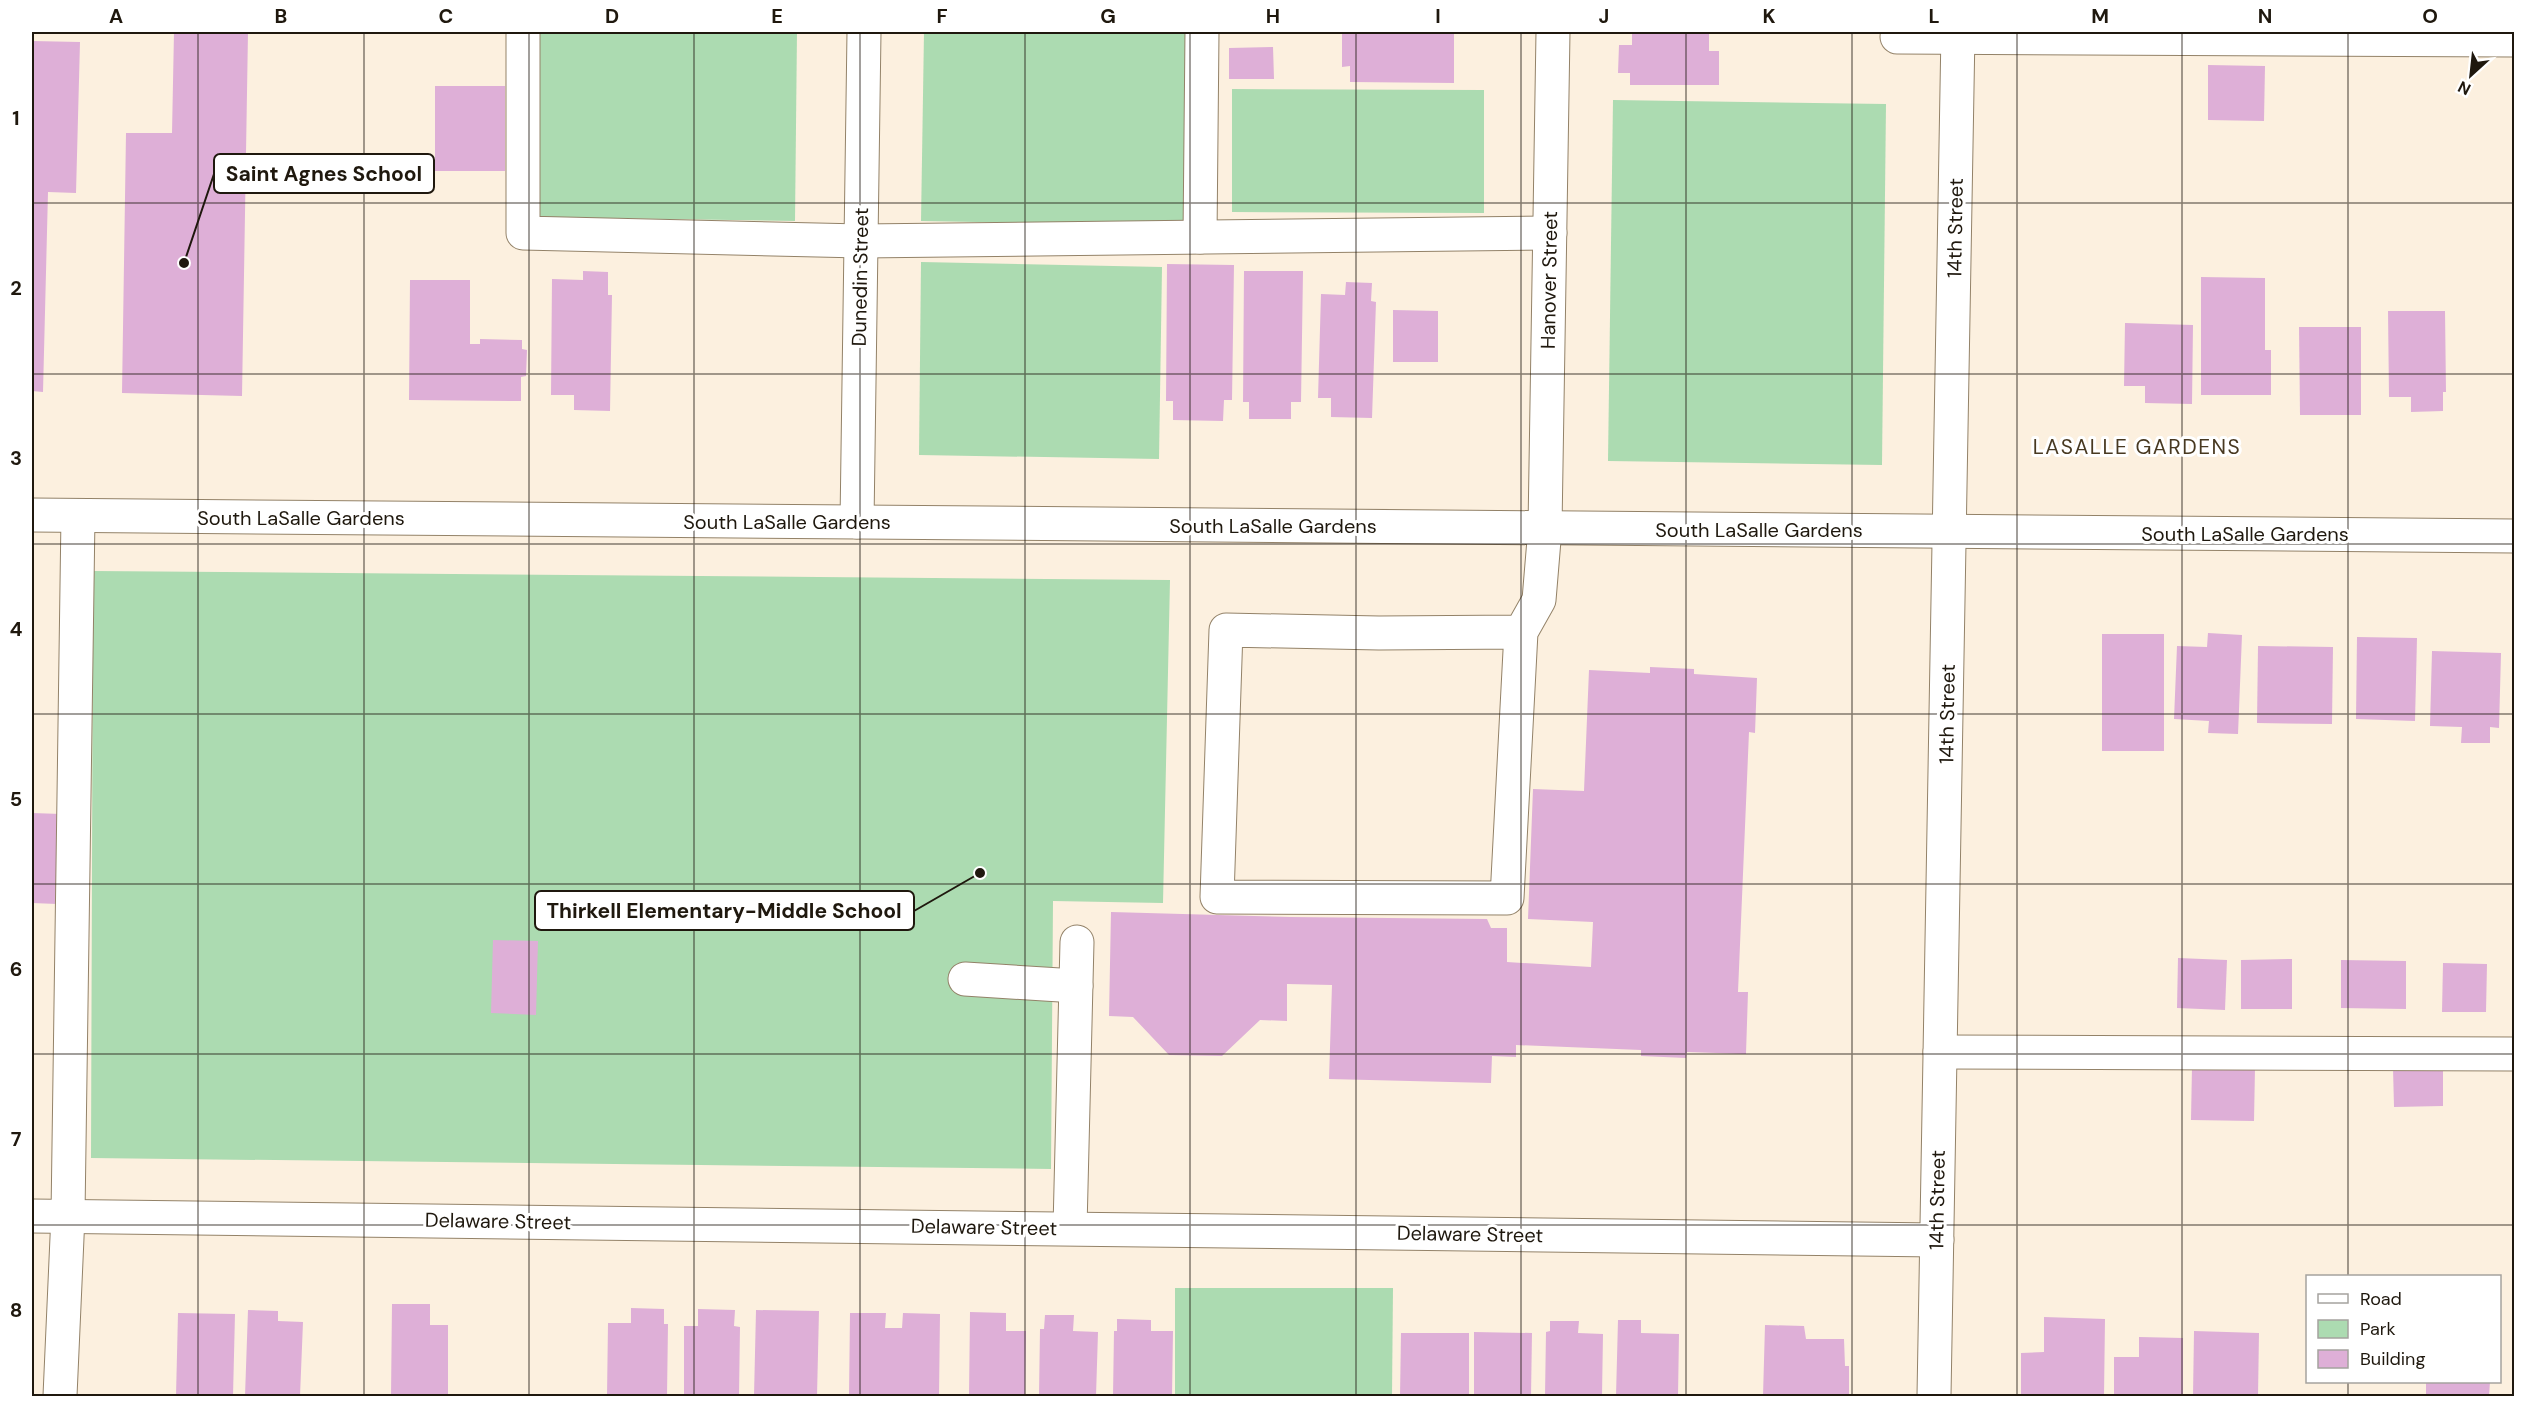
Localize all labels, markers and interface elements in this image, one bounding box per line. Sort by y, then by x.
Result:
text: A [109,3,123,29]
text: B [275,3,287,29]
text: C [439,3,453,29]
text: D [605,3,619,29]
text: E [771,3,783,29]
text: F [936,3,948,29]
text: G [1100,3,1116,29]
text: H [1266,3,1280,29]
text: I [1435,3,1441,29]
text: J [1599,3,1609,29]
text: K [1762,3,1776,29]
text: L [1928,3,1940,29]
text: M [2091,3,2109,29]
text: N [2258,3,2272,29]
text: O [2422,3,2438,29]
north arrow [2441,45,2501,105]
text: N [2454,76,2474,100]
text: 1 [12,105,20,131]
callout: Saint Agnes School [214,154,434,193]
text: Saint Agnes School [226,160,422,188]
street label: 14th Street [1941,178,1969,278]
street label: Dunedin Street [846,207,874,347]
street label: Hanover Street [1535,211,1563,349]
text: 2 [10,275,22,301]
district label: LASALLE GARDENS [2033,433,2241,461]
text: 3 [10,445,22,471]
street label: South LaSalle Gardens [197,505,405,531]
street label: South LaSalle Gardens [683,509,891,535]
street label: South LaSalle Gardens [1169,513,1377,539]
street label: South LaSalle Gardens [1655,517,1863,543]
street label: South LaSalle Gardens [2141,521,2349,547]
text: 4 [10,616,23,642]
street label: 14th Street [1933,664,1961,764]
text: 5 [10,786,22,812]
callout: Thirkell Elementary-Middle School [535,891,914,930]
text: Thirkell Elementary-Middle School [546,897,902,925]
text: 6 [10,956,22,982]
text: 7 [11,1126,22,1152]
street label: 14th Street [1923,1150,1951,1250]
street label: Delaware Street [425,1207,572,1235]
street label: Delaware Street [911,1213,1058,1241]
street label: Delaware Street [1397,1220,1544,1248]
legend [2306,1275,2501,1383]
text: Road [2360,1287,2402,1311]
text: 8 [10,1297,22,1323]
text: Park [2360,1317,2396,1341]
text: Building [2360,1347,2425,1371]

